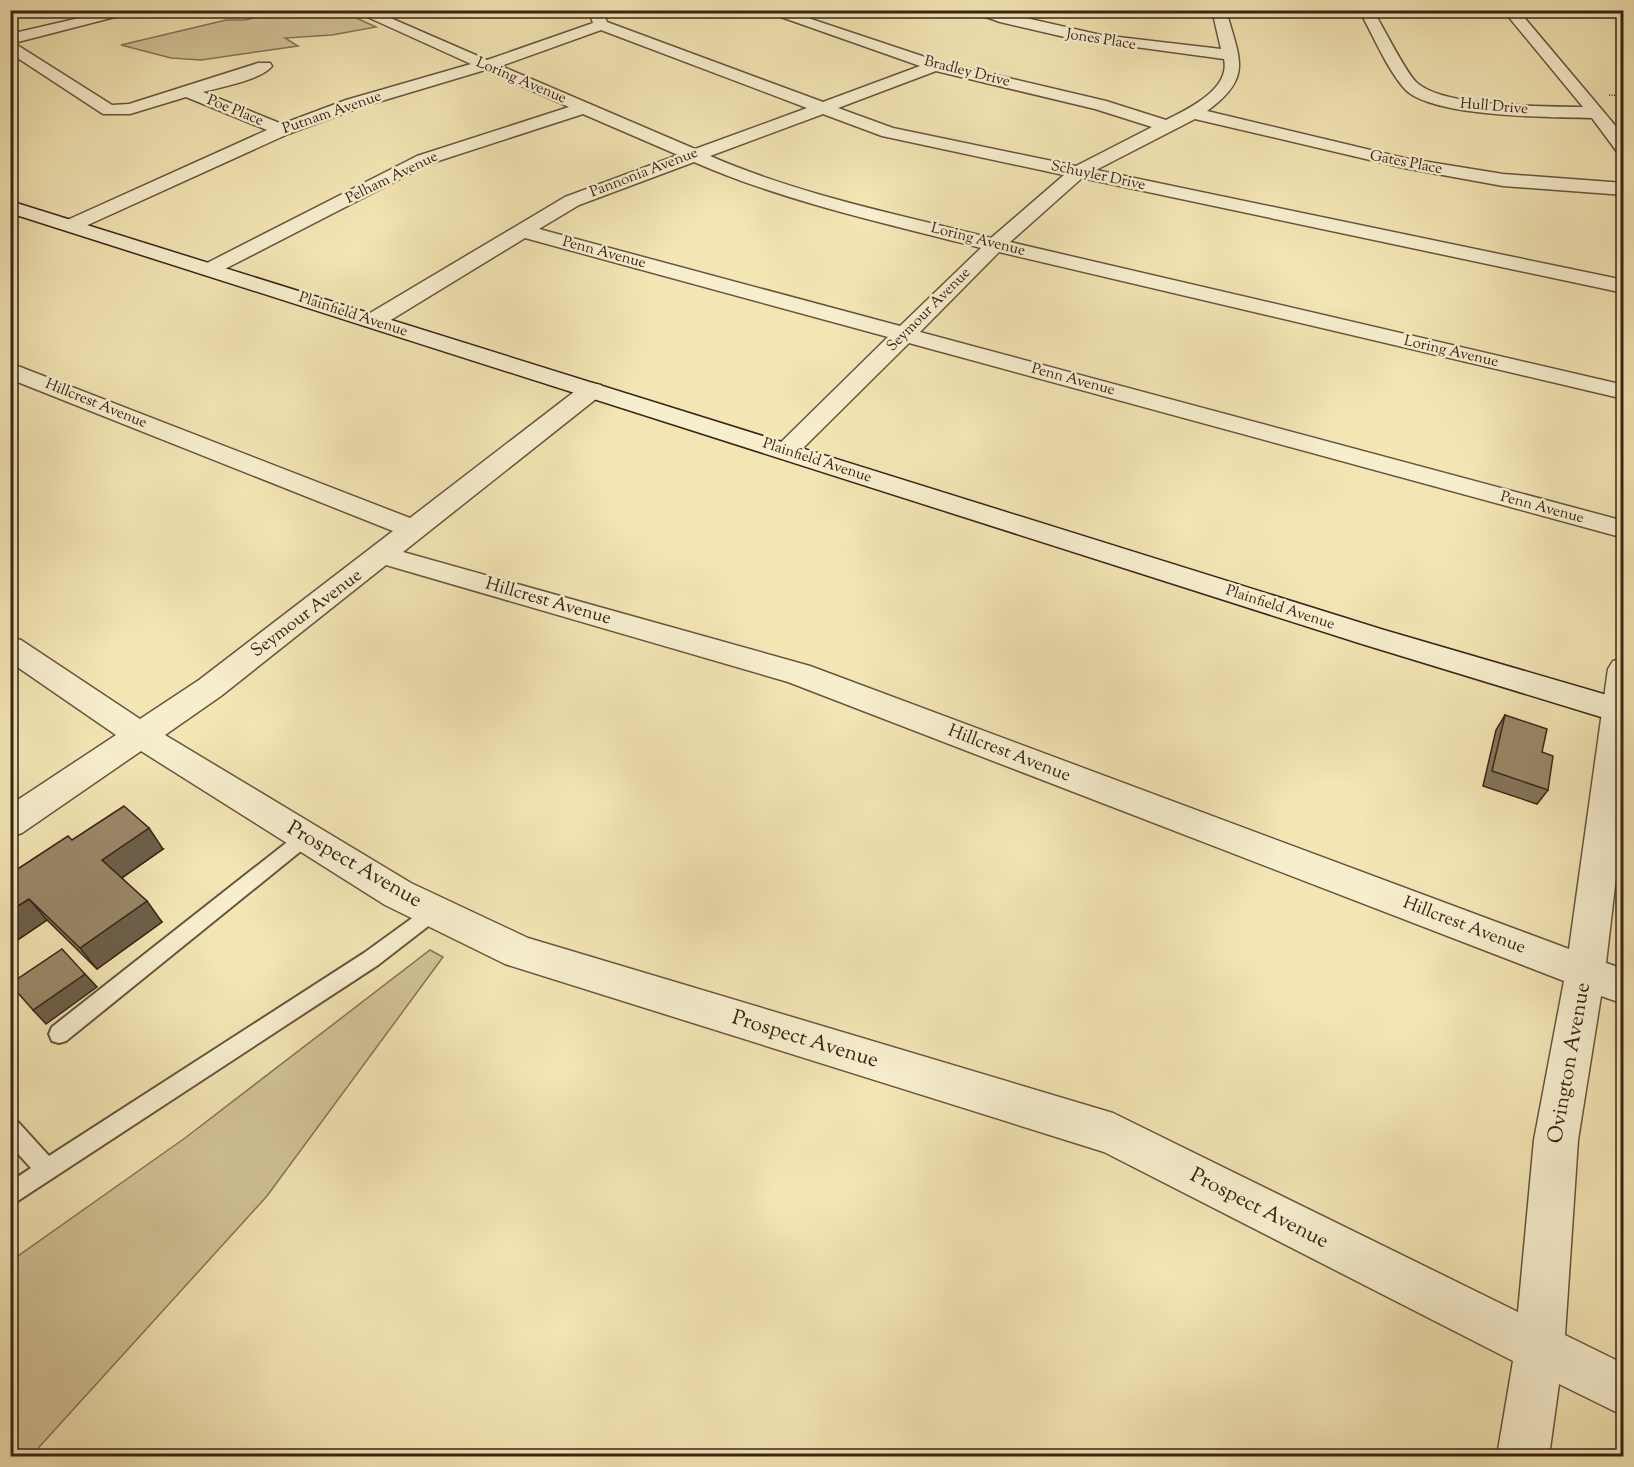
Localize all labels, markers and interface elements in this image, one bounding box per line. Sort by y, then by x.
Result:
street label: Jones Place [1064,24,1137,56]
street label: Bradley Drive [922,51,1012,93]
street label: Loring Avenue [472,52,570,110]
street label: Putnam Avenue [280,86,384,140]
street label: Poe Place [204,90,266,132]
street label: Hull Drive [1459,94,1529,120]
street label: Pannonia Avenue [587,143,701,203]
street label: Gates Place [1368,146,1444,180]
street label: Pelham Avenue [342,147,442,209]
street label: Schuyler Drive [1049,156,1147,196]
street label: Loring Avenue [929,218,1027,262]
street label: Penn Avenue [560,232,648,274]
street label: Seymour Avenue [882,263,976,357]
street label: Plainfield Avenue [296,287,410,343]
street label: Loring Avenue [1402,331,1500,373]
street label: Penn Avenue [1029,359,1117,401]
street label: Hillcrest Avenue [42,374,150,434]
street label: Plainfield Avenue [760,433,874,489]
street label: Penn Avenue [1498,487,1586,529]
street label: Seymour Avenue [246,563,368,665]
street label: Hillcrest Avenue [482,572,614,632]
street label: Plainfield Avenue [1223,580,1337,636]
street label: Hillcrest Avenue [944,719,1074,789]
street label: Prospect Avenue [281,814,427,916]
street label: Hillcrest Avenue [1399,891,1529,961]
street label: Ovington Avenue [1541,980,1599,1146]
street label: Prospect Avenue [728,1003,882,1077]
street label: Prospect Avenue [1185,1161,1333,1257]

